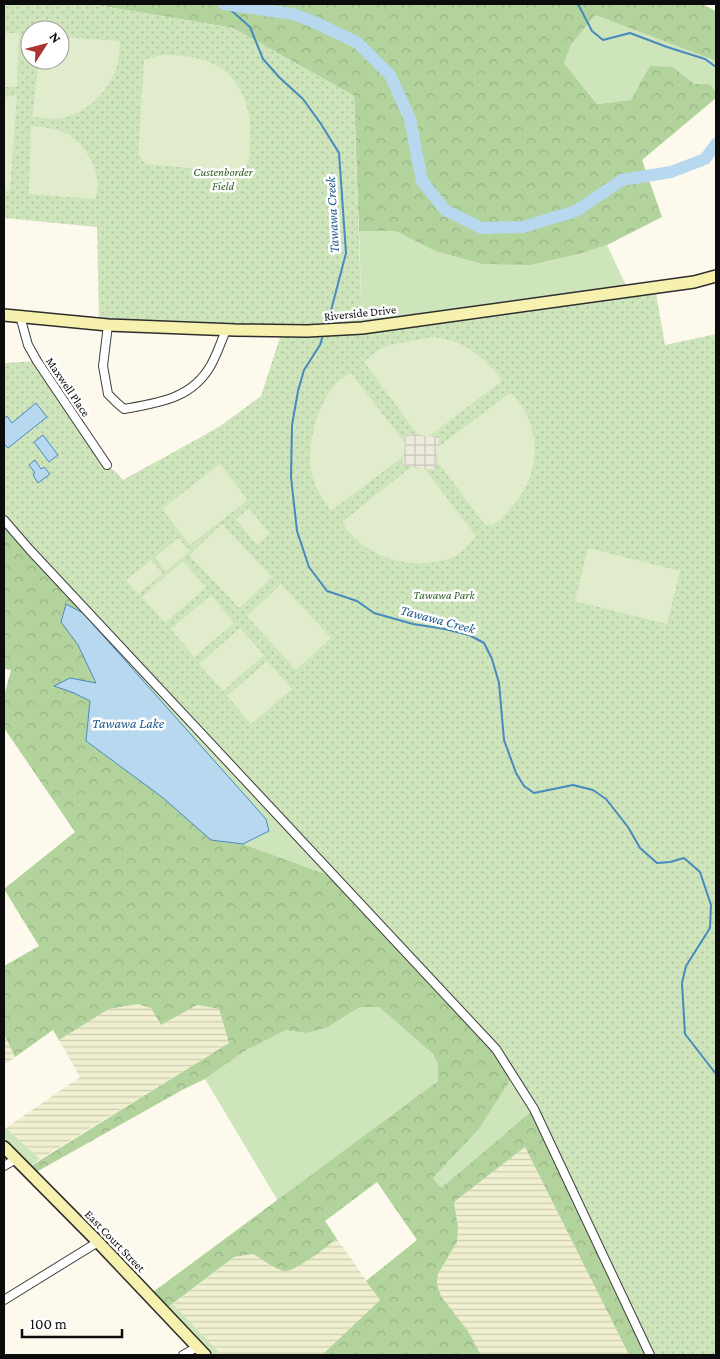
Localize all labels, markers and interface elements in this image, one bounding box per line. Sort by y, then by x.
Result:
north arrow [20,20,70,70]
text: N [46,29,65,46]
park label: Custenborder Field [193,165,254,193]
water label: Tawawa Creek [322,175,342,254]
street label: Riverside Drive [323,302,397,324]
street label: Maxwell Place [43,355,93,419]
park label: Tawawa Park [413,588,475,602]
water label: Tawawa Creek [399,601,478,637]
water label: Tawawa Lake [92,715,165,731]
street label: East Court Street [82,1207,149,1276]
scale bar [22,1306,122,1338]
text: 100 m [30,1316,67,1332]

